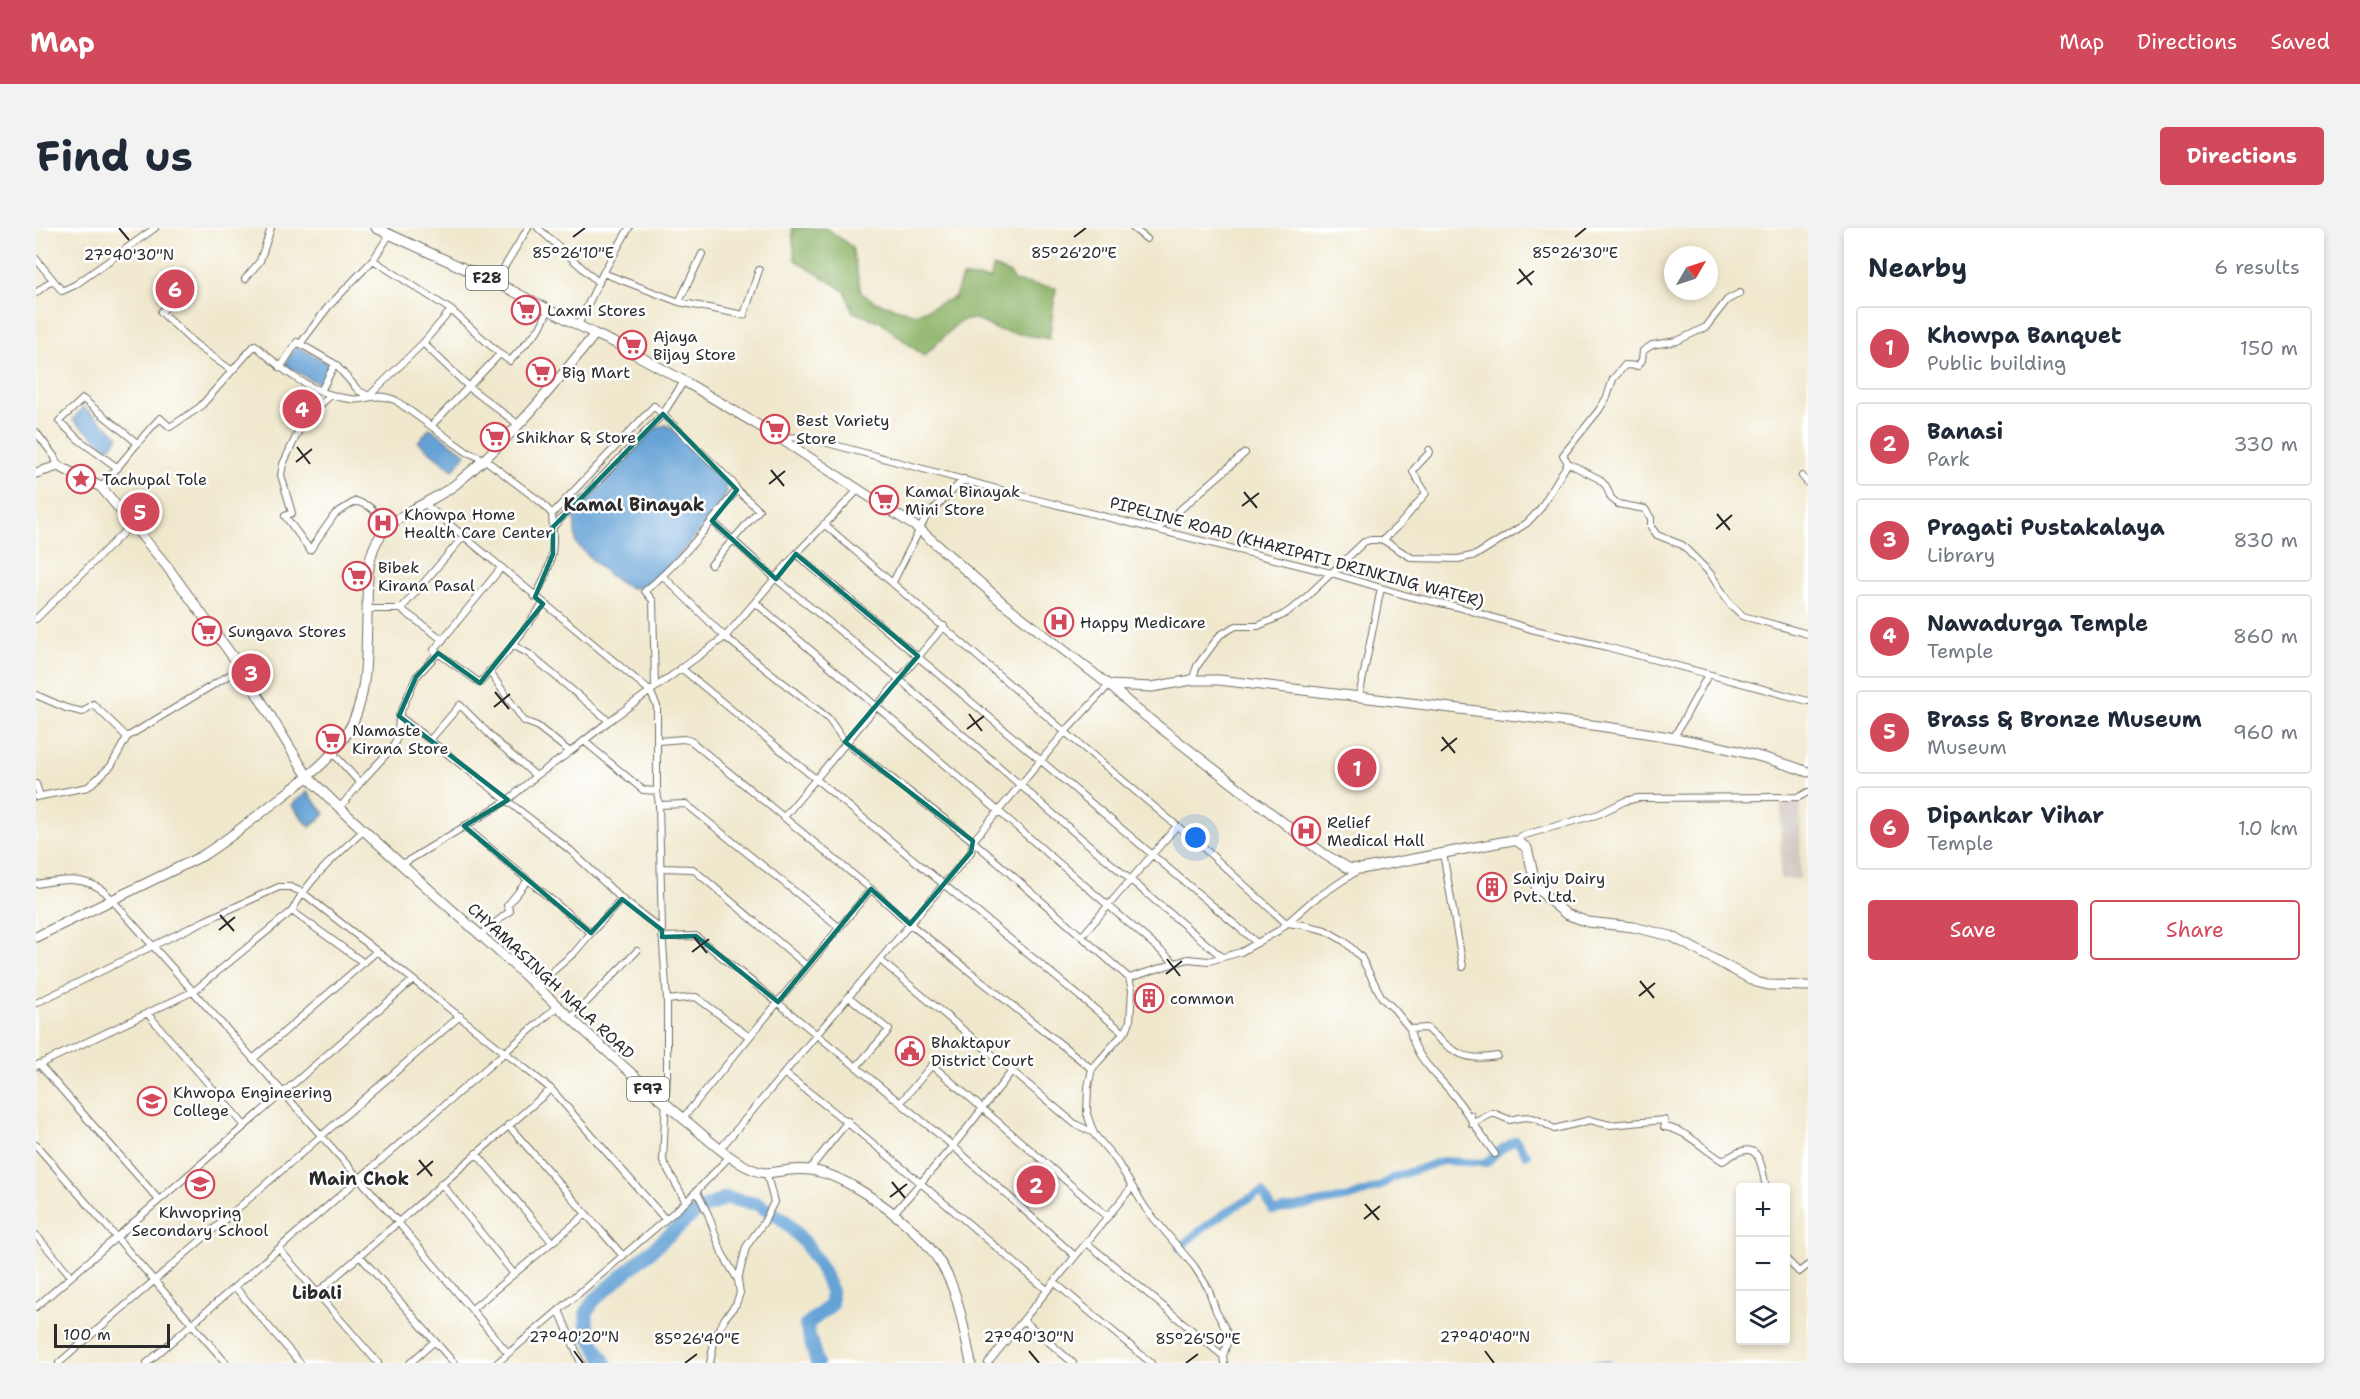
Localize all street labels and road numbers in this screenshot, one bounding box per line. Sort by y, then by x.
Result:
road number: F28 [466,266,508,290]
street label: PIPELINE ROAD (KHARIPATI DRINKING WATER) [1108,492,1486,612]
street label: CHYAMASINGH NALA ROAD [463,898,639,1064]
road number: F97 [627,1077,669,1101]

